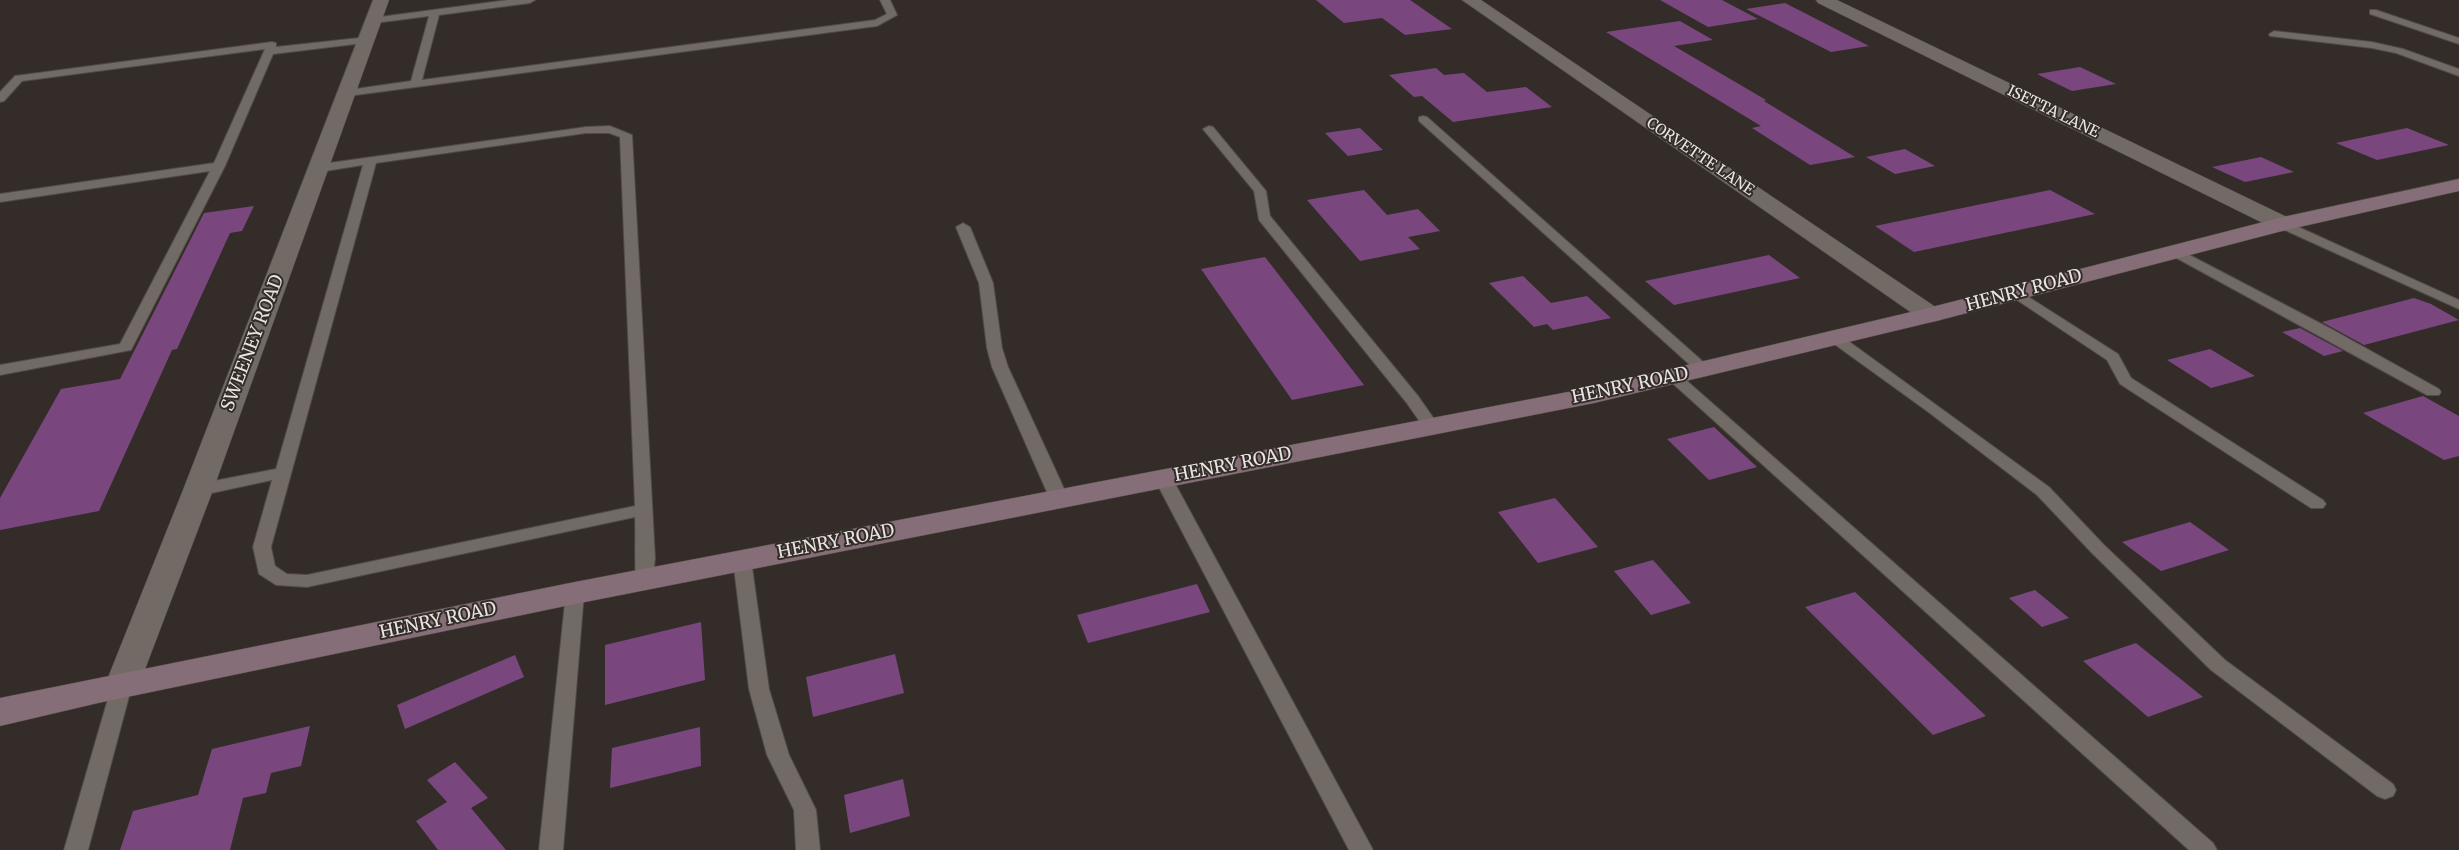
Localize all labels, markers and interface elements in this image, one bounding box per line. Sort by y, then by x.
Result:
street label: ISETTA LANE [2004,82,2102,142]
street label: CORVETTE LANE [1643,114,1757,200]
street label: HENRY ROAD [1964,265,2084,317]
street label: SWEENEY ROAD [217,272,289,414]
street label: HENRY ROAD [1570,363,1690,409]
street label: HENRY ROAD [1173,443,1293,487]
street label: HENRY ROAD [776,520,896,564]
street label: HENRY ROAD [378,598,498,644]

